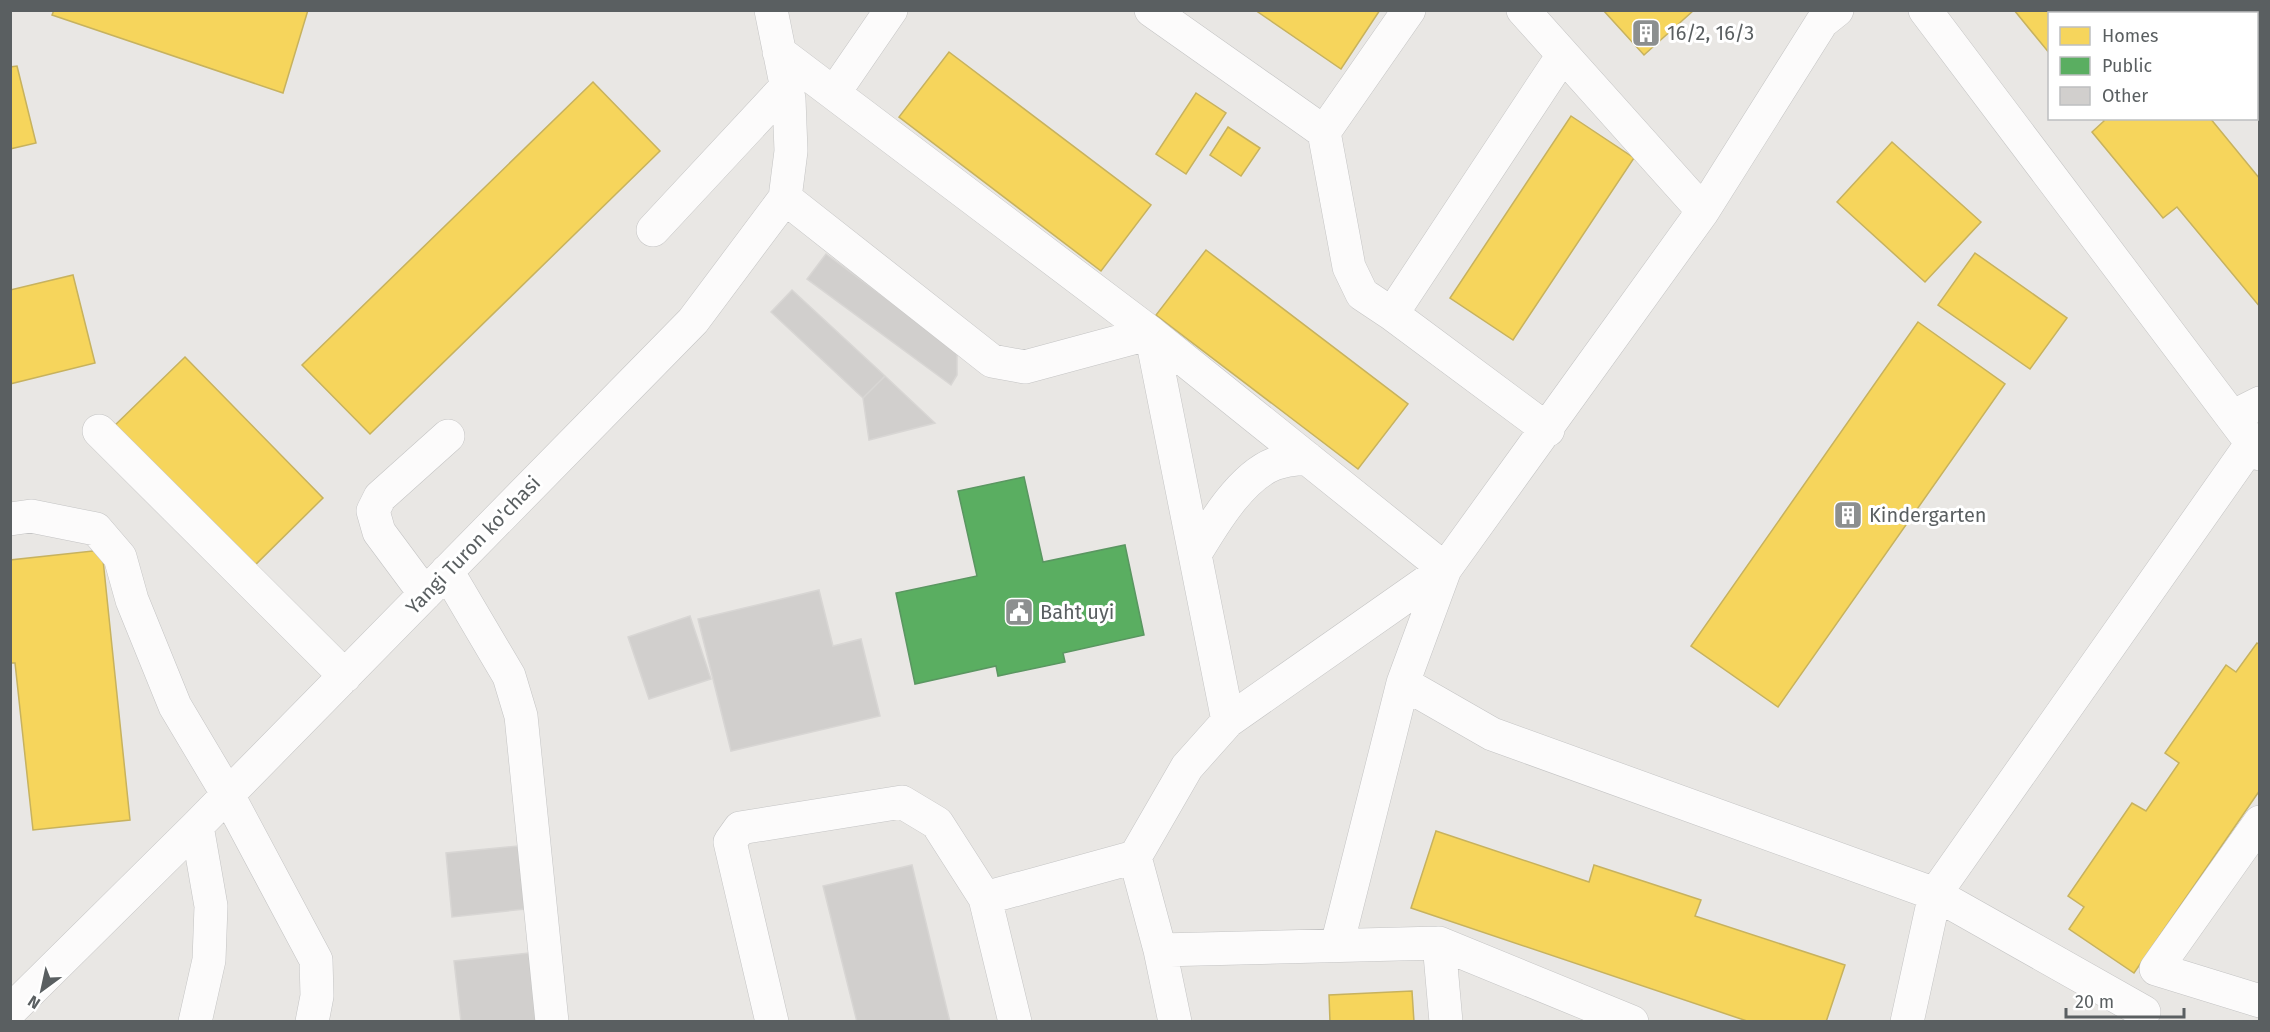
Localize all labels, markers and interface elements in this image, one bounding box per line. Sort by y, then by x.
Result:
legend [2048,12,2258,120]
building icon: 16/2, 16/3 [1630,17,1662,49]
place label: 16/2, 16/3 [1667,21,1754,45]
text: Homes [2102,25,2158,47]
text: Public [2102,55,2152,77]
text: Other [2102,85,2148,107]
street label: Yangi Turon ko'chasi [401,471,545,619]
building icon: Kindergarten [1832,499,1864,531]
place label: Kindergarten [1869,503,1987,527]
public building icon: Baht uyi [1003,596,1035,628]
place label: Baht uyi [1040,600,1114,624]
north arrow [12,960,72,1020]
scale bar [2066,981,2184,1019]
text: N [24,991,44,1013]
text: 20 m [2075,991,2114,1013]

